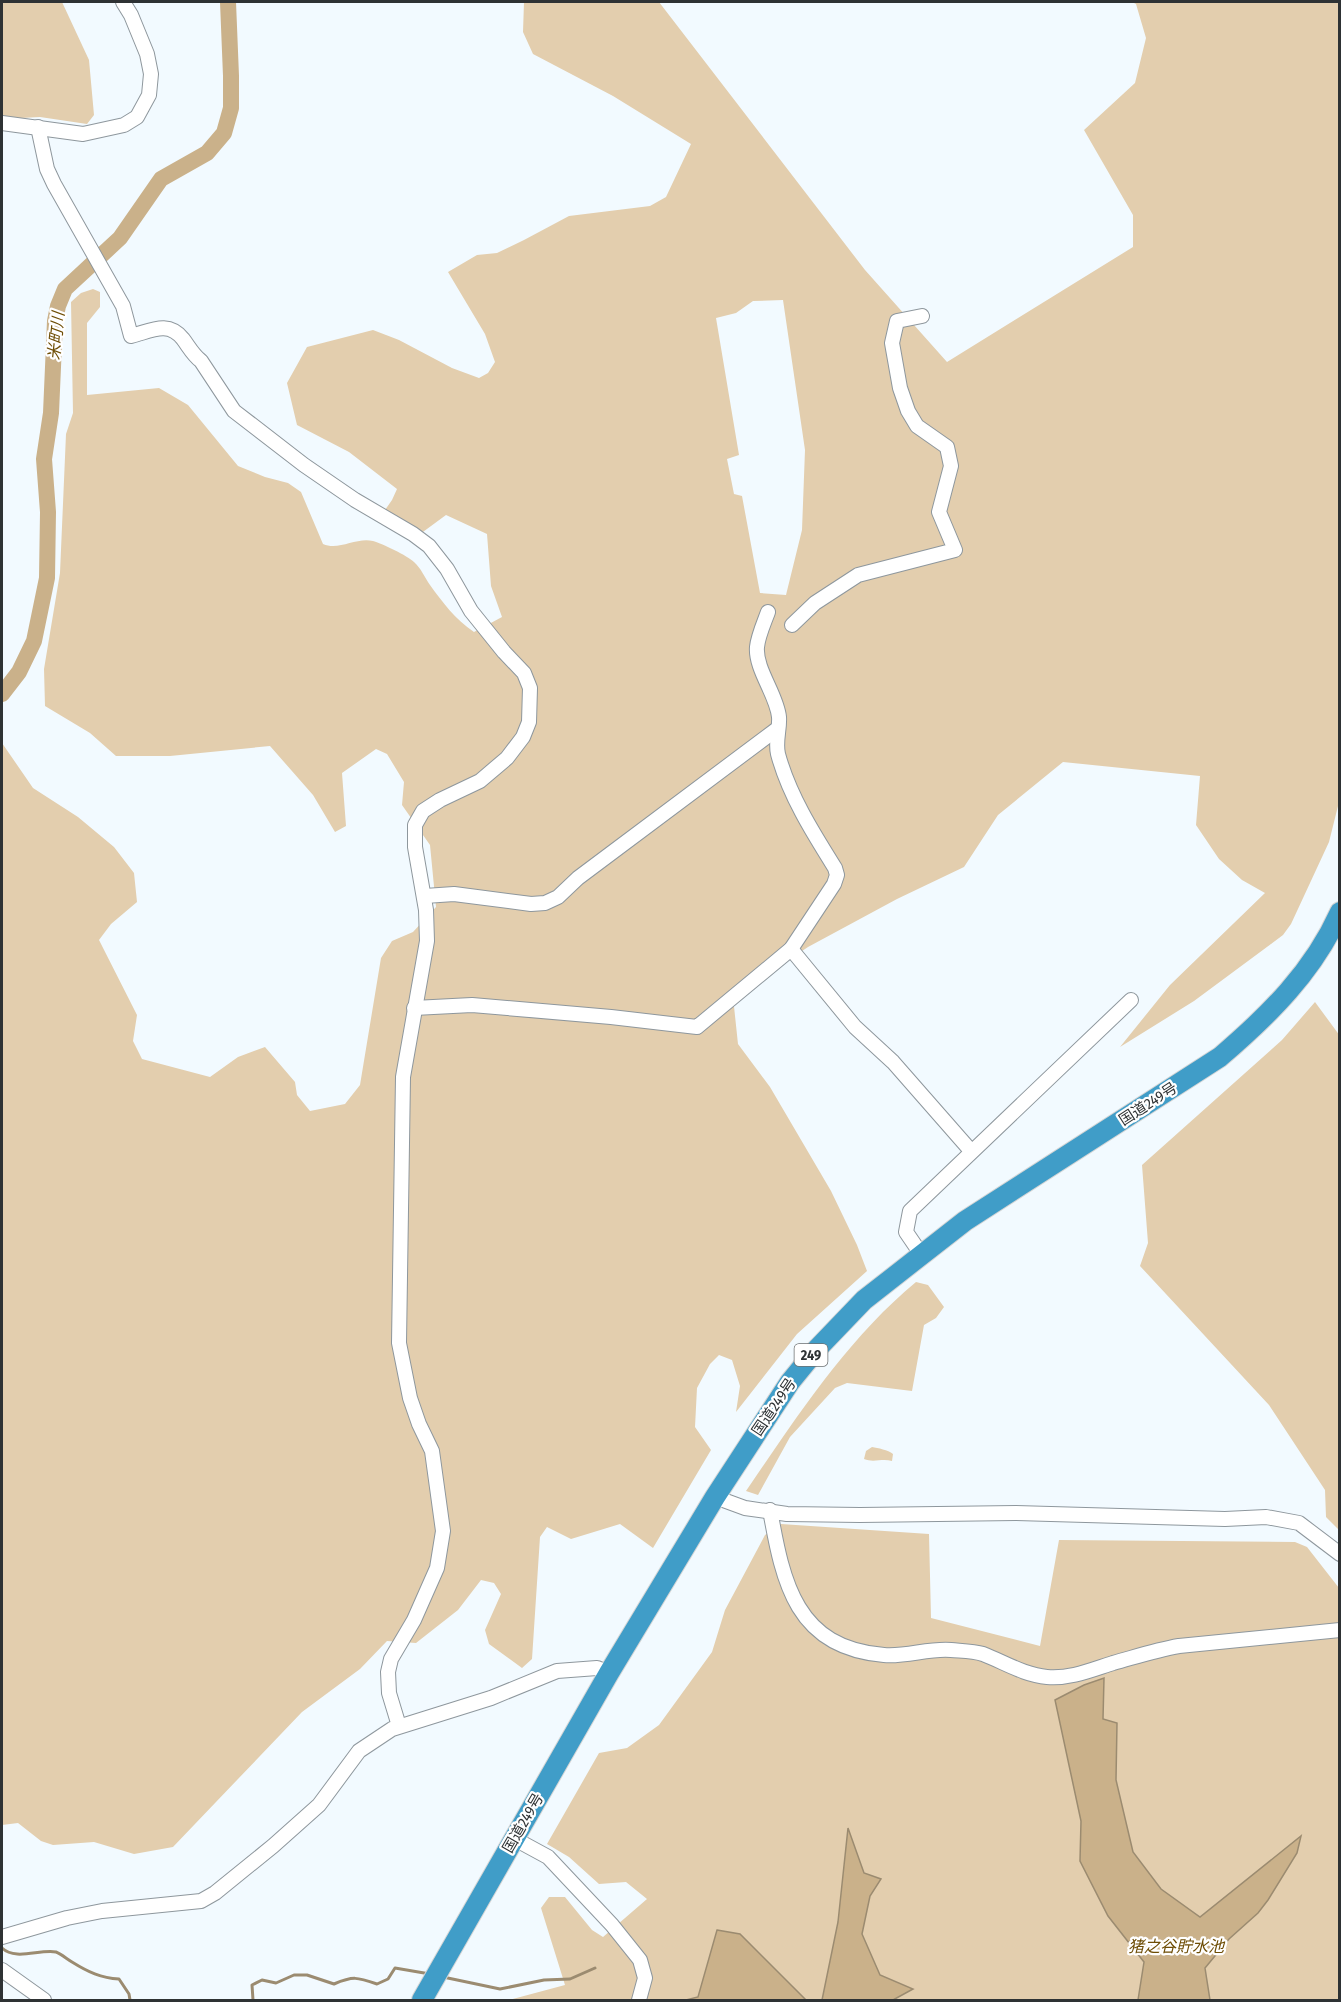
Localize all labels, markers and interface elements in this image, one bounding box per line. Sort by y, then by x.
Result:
water label: 米町川 [44,309,68,361]
street label: 国道249号 [1116,1079,1180,1129]
road number: 249 [794,1344,828,1366]
street label: 国道249号 [748,1375,800,1439]
street label: 国道249号 [499,1790,547,1856]
water label: 猪之谷貯水池 [1128,1937,1226,1956]

